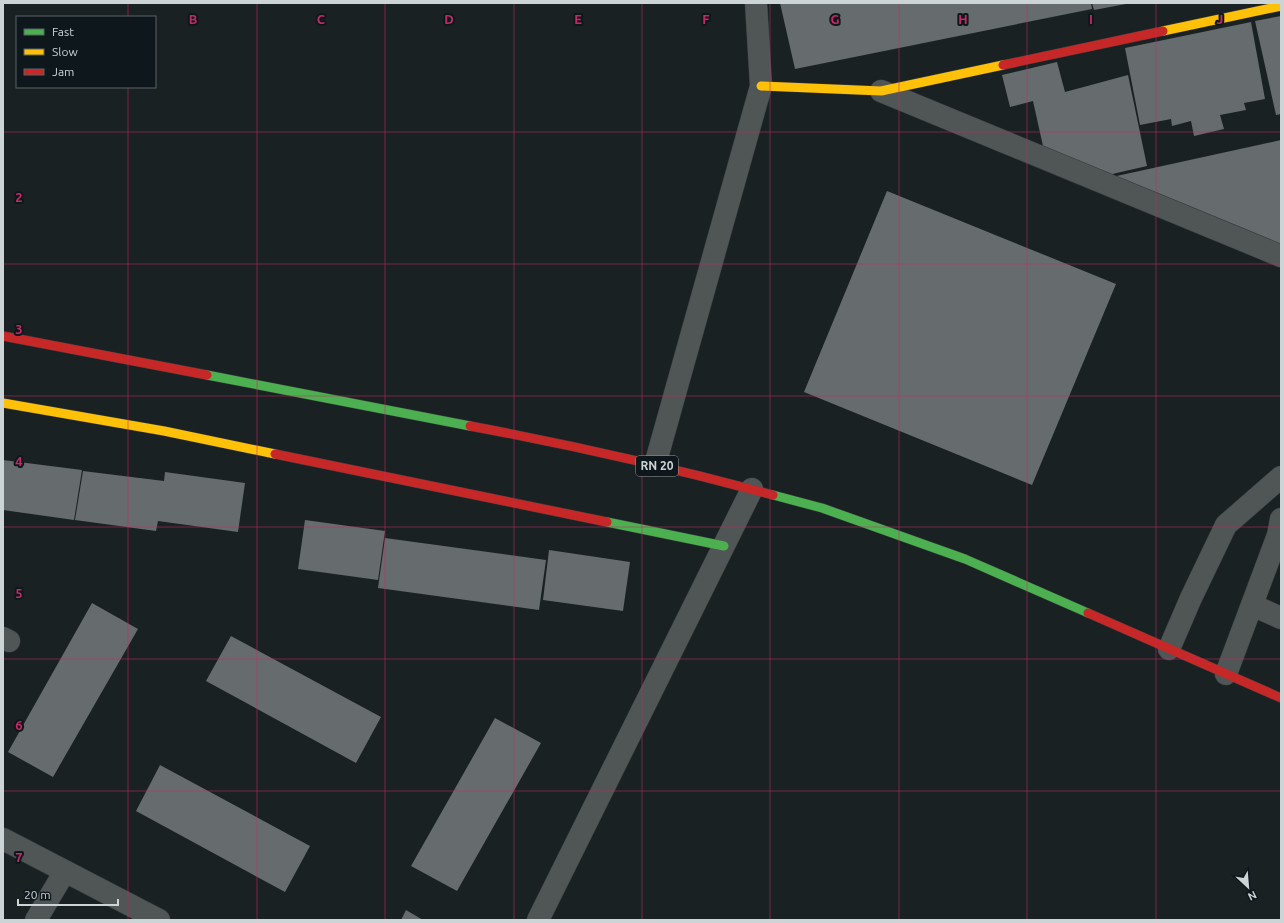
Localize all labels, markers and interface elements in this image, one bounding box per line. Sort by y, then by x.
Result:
text: B [189,12,198,26]
text: C [317,12,326,26]
text: D [444,12,454,26]
text: E [574,12,582,26]
text: F [702,12,710,26]
text: G [831,12,840,26]
text: H [958,12,968,26]
text: I [1089,12,1093,26]
text: J [1217,12,1223,26]
legend [16,16,156,88]
text: Fast [52,25,74,38]
text: Slow [52,45,78,58]
text: Jam [52,65,74,78]
text: 2 [15,190,23,204]
text: 3 [15,322,23,336]
text: 4 [15,454,23,468]
road number: RN 20 [636,456,678,476]
text: 5 [15,586,23,600]
text: 6 [15,718,23,732]
text: 7 [15,850,23,864]
north arrow [1228,867,1268,907]
scale bar [18,881,118,907]
text: 20 m [24,888,51,901]
text: N [1246,889,1259,903]

